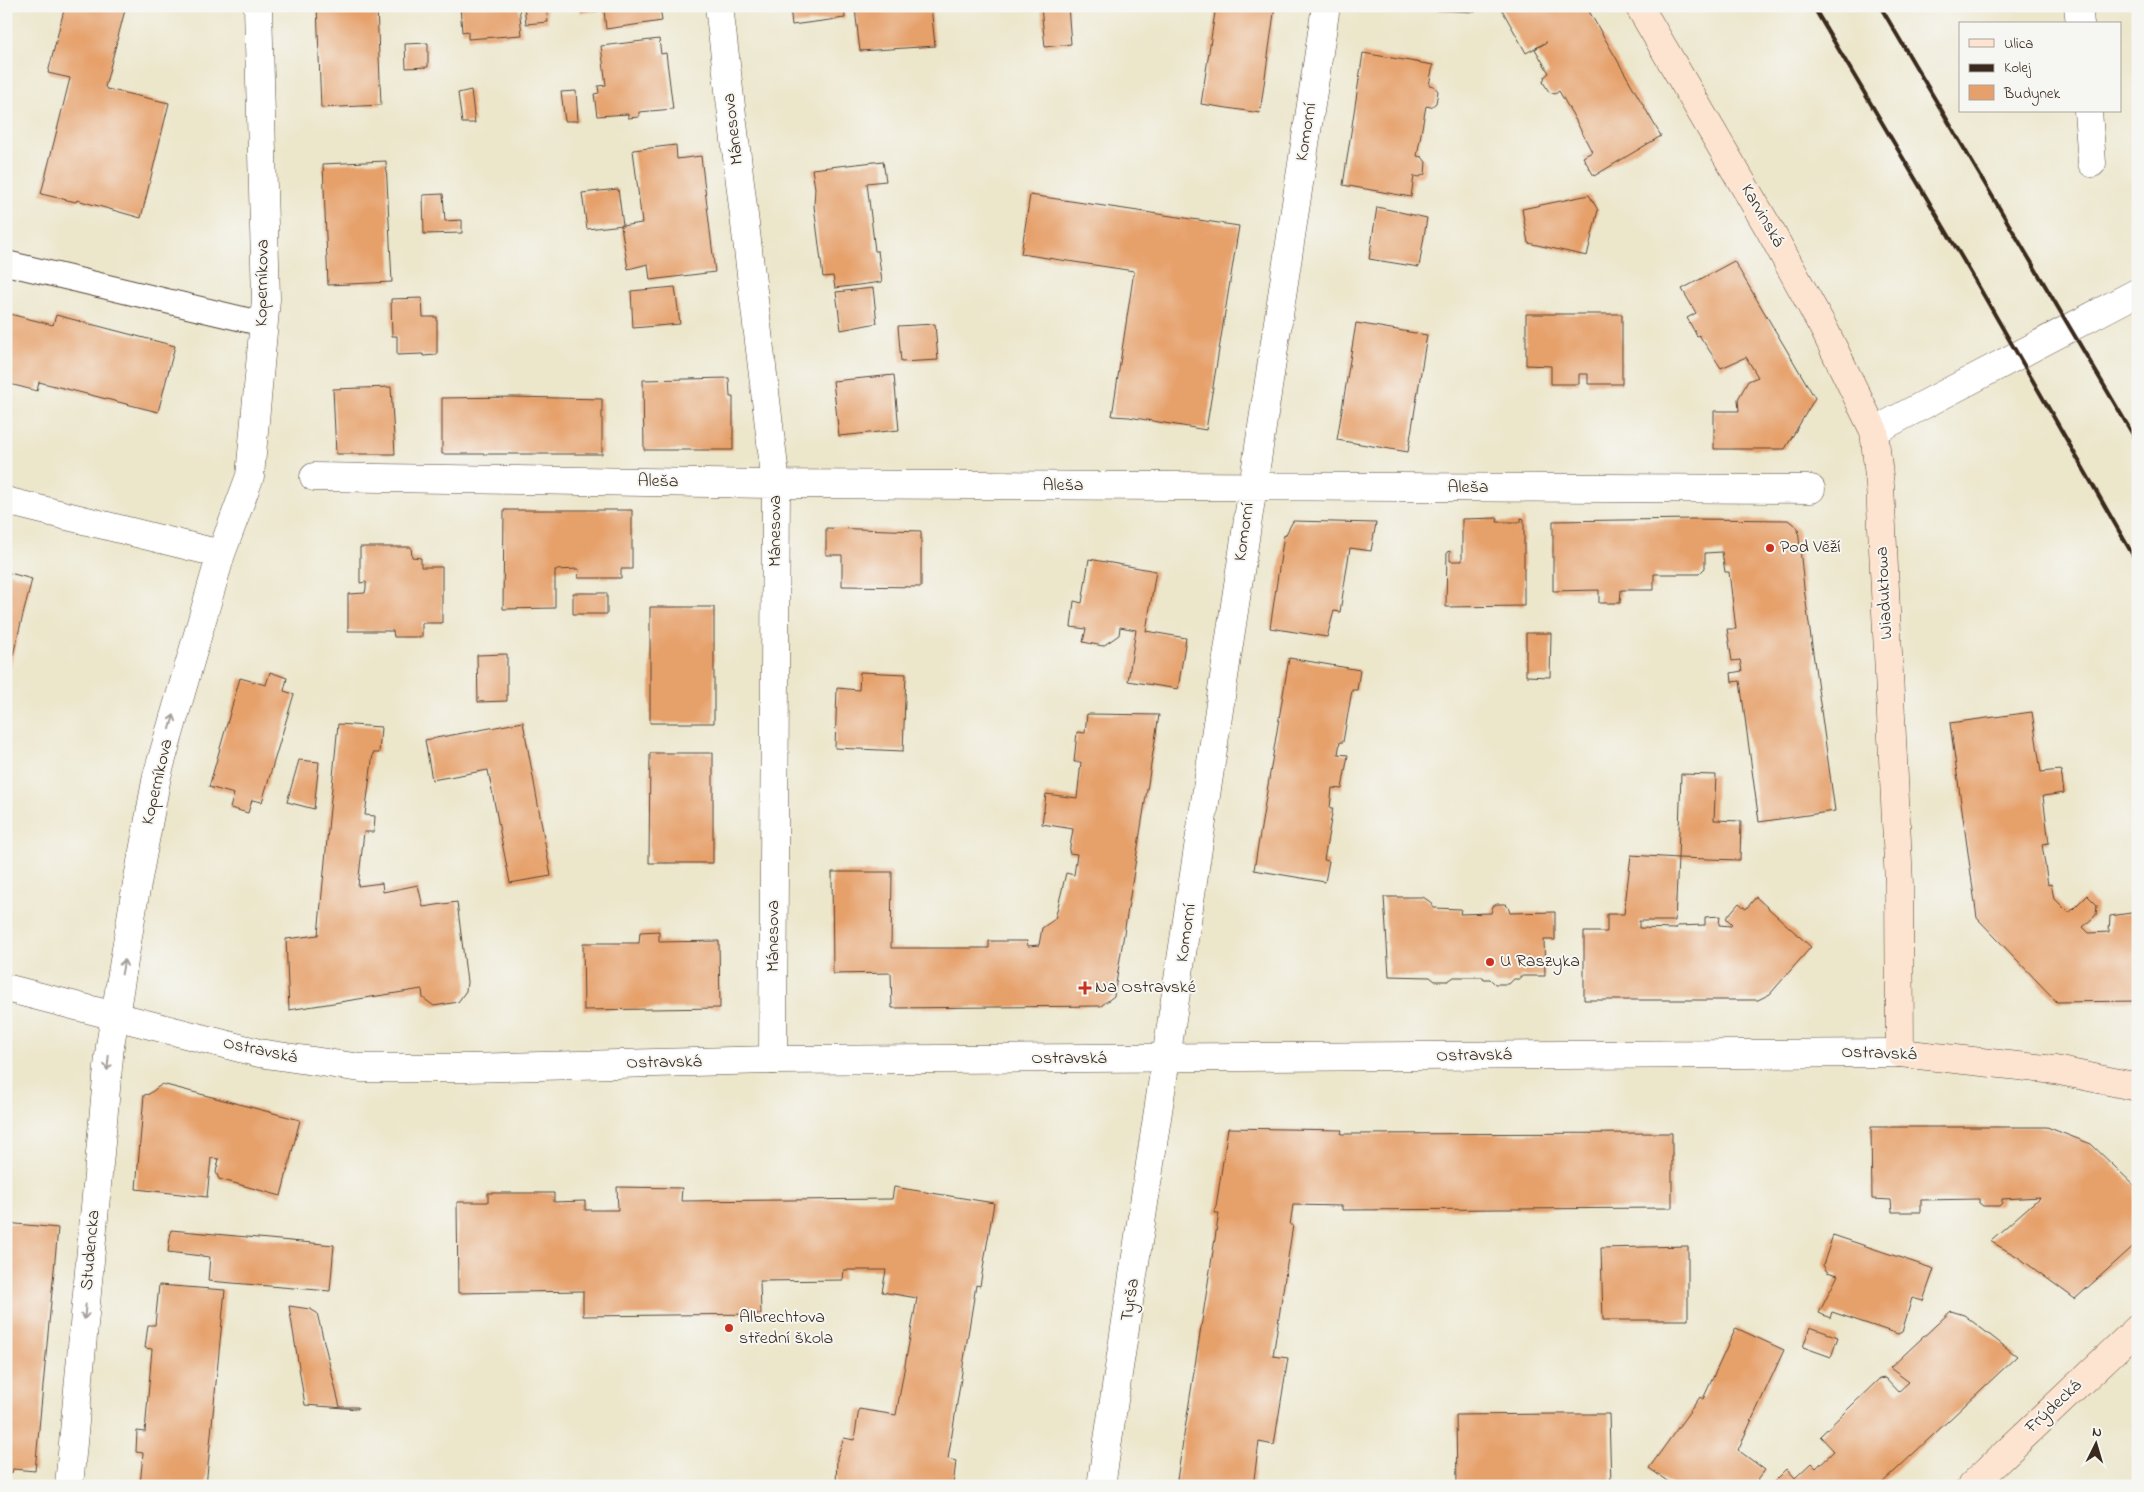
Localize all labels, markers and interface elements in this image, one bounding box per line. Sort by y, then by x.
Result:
legend [1959,22,2122,112]
text: Ulica [2004,33,2033,55]
text: Kolej [2004,57,2032,79]
text: Budynek [2003,83,2061,106]
street label: Mánesova [717,92,751,166]
street label: Komorní [1290,101,1324,163]
street label: Karvinská [1733,180,1791,252]
street label: Koperníkova [249,239,277,327]
street label: Aleša [637,469,679,495]
street label: Aleša [1042,473,1084,499]
street label: Aleša [1447,475,1489,501]
street label: Mánesova [763,495,789,567]
street label: Komorní [1228,501,1262,563]
place label: Pod Věží [1780,535,1841,561]
marker: Pod Věží [1764,542,1776,554]
street label: Wiaduktowa [1870,546,1900,640]
one-way arrow [168,714,178,730]
street label: Koperníkova [135,736,181,828]
street label: Mánesova [761,900,787,972]
street label: Komorní [1170,902,1204,964]
place label: U Raszyka [1500,949,1580,975]
marker: U Raszyka [1484,956,1496,968]
one-way arrow [118,959,128,975]
place label: Na Ostravské [1095,975,1197,1001]
marker: Na Ostravské [1079,982,1091,994]
street label: Ostravská [220,1030,300,1072]
street label: Ostravská [1841,1040,1917,1068]
street label: Ostravská [1436,1042,1512,1070]
street label: Ostravská [1031,1046,1107,1072]
street label: Ostravská [626,1049,702,1077]
one-way arrow [104,1055,113,1071]
street label: Studencka [75,1209,107,1291]
street label: Tyrša [1115,1277,1147,1323]
one-way arrow [80,1304,90,1320]
place label: Albrechtova střední škola [739,1305,833,1352]
marker: Albrechtova střední škola [723,1322,735,1334]
street label: Frýdecká [2019,1374,2088,1441]
north arrow [2072,1420,2122,1470]
text: N [2091,1422,2103,1443]

